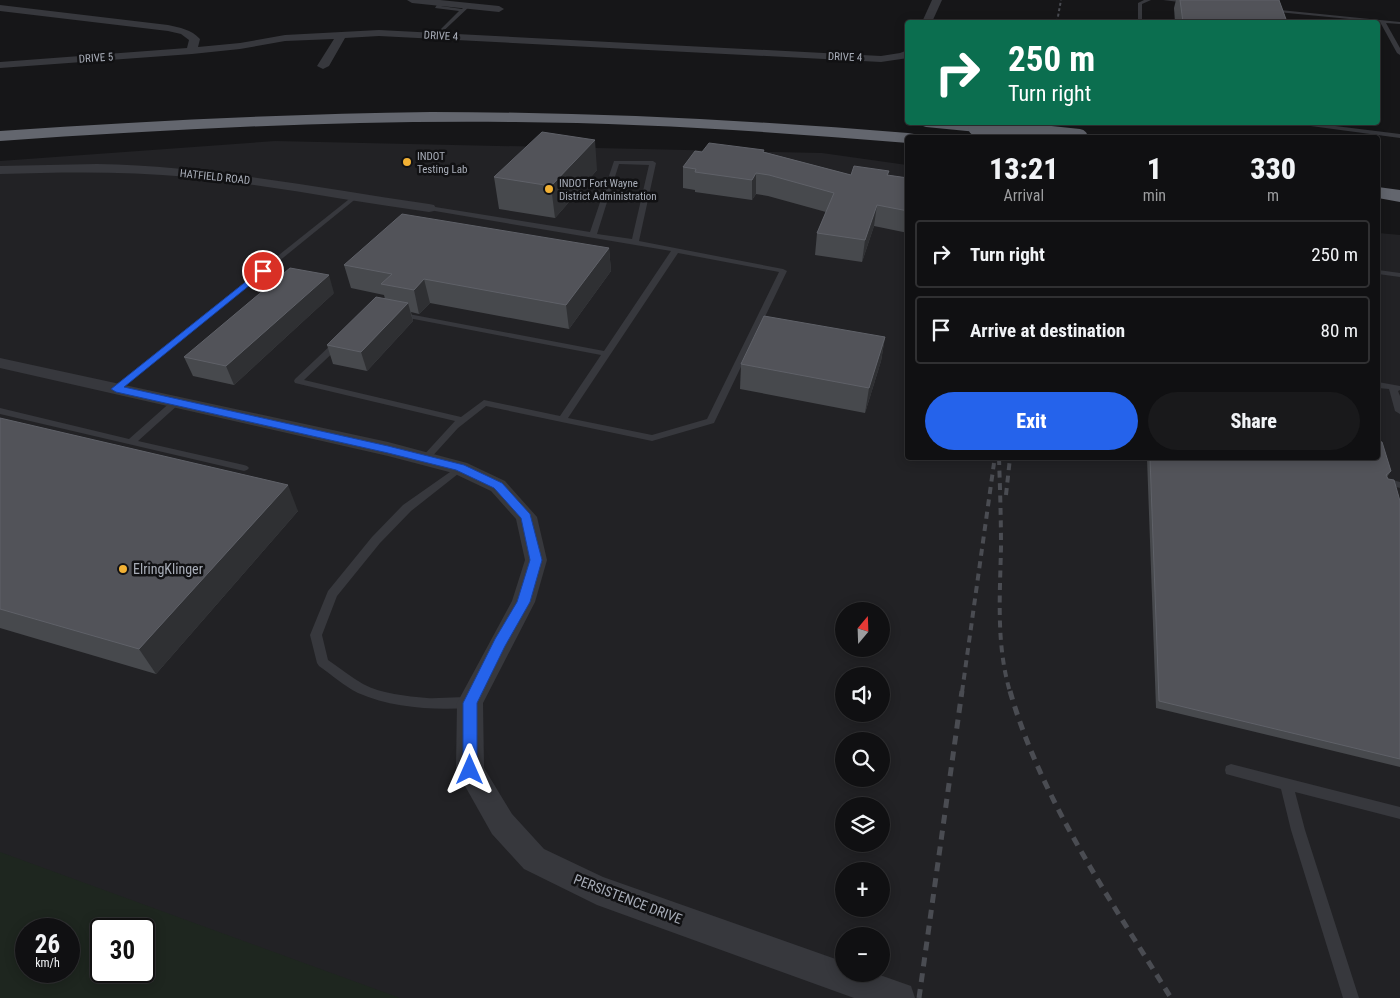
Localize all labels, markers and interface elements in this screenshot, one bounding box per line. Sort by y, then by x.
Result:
street label: DRIVE 4 [423,29,459,43]
text: 250 m [1008,39,1095,80]
icon: right [925,40,990,105]
street label: DRIVE 5 [78,50,114,66]
street label: DRIVE 4 [828,50,863,64]
text: Turn right [1008,81,1091,106]
place label: INDOT Testing Lab [417,150,467,176]
text: 13:21 [989,151,1059,186]
text: 1 [1147,151,1162,186]
text: 330 [1250,151,1296,186]
marker: INDOT Testing Lab [401,156,413,168]
street label: HATFIELD ROAD [179,167,251,187]
place label: INDOT Fort Wayne District Administration [559,177,657,203]
marker: INDOT Fort Wayne District Administration [543,183,555,195]
text: Arrival [1003,186,1044,205]
text: min [1143,186,1166,205]
text: m [1267,186,1279,205]
icon: right [927,240,955,268]
text: Turn right [970,243,1045,266]
text: 250 m [1311,243,1358,266]
pin [242,250,284,292]
icon: arrive [249,257,277,285]
icon: arrive [927,316,955,344]
text: Arrive at destination [970,319,1125,342]
text: 80 m [1321,319,1358,342]
button: Exit [925,392,1138,450]
button: Share [1148,392,1360,450]
place label: ElringKlinger [133,561,203,577]
marker: ElringKlinger [117,563,129,575]
north arrow [835,602,890,658]
map controls [835,602,890,982]
button: sound [835,667,890,722]
button: search [835,732,890,787]
position arrow [443,743,495,795]
button: layers [835,797,890,852]
button: + [835,862,890,917]
street label: PERSISTENCE DRIVE [571,871,685,927]
speed limit sign: 30 [90,918,155,983]
button: − [835,927,890,982]
text: 26 [35,930,60,959]
text: km/h [35,956,60,970]

